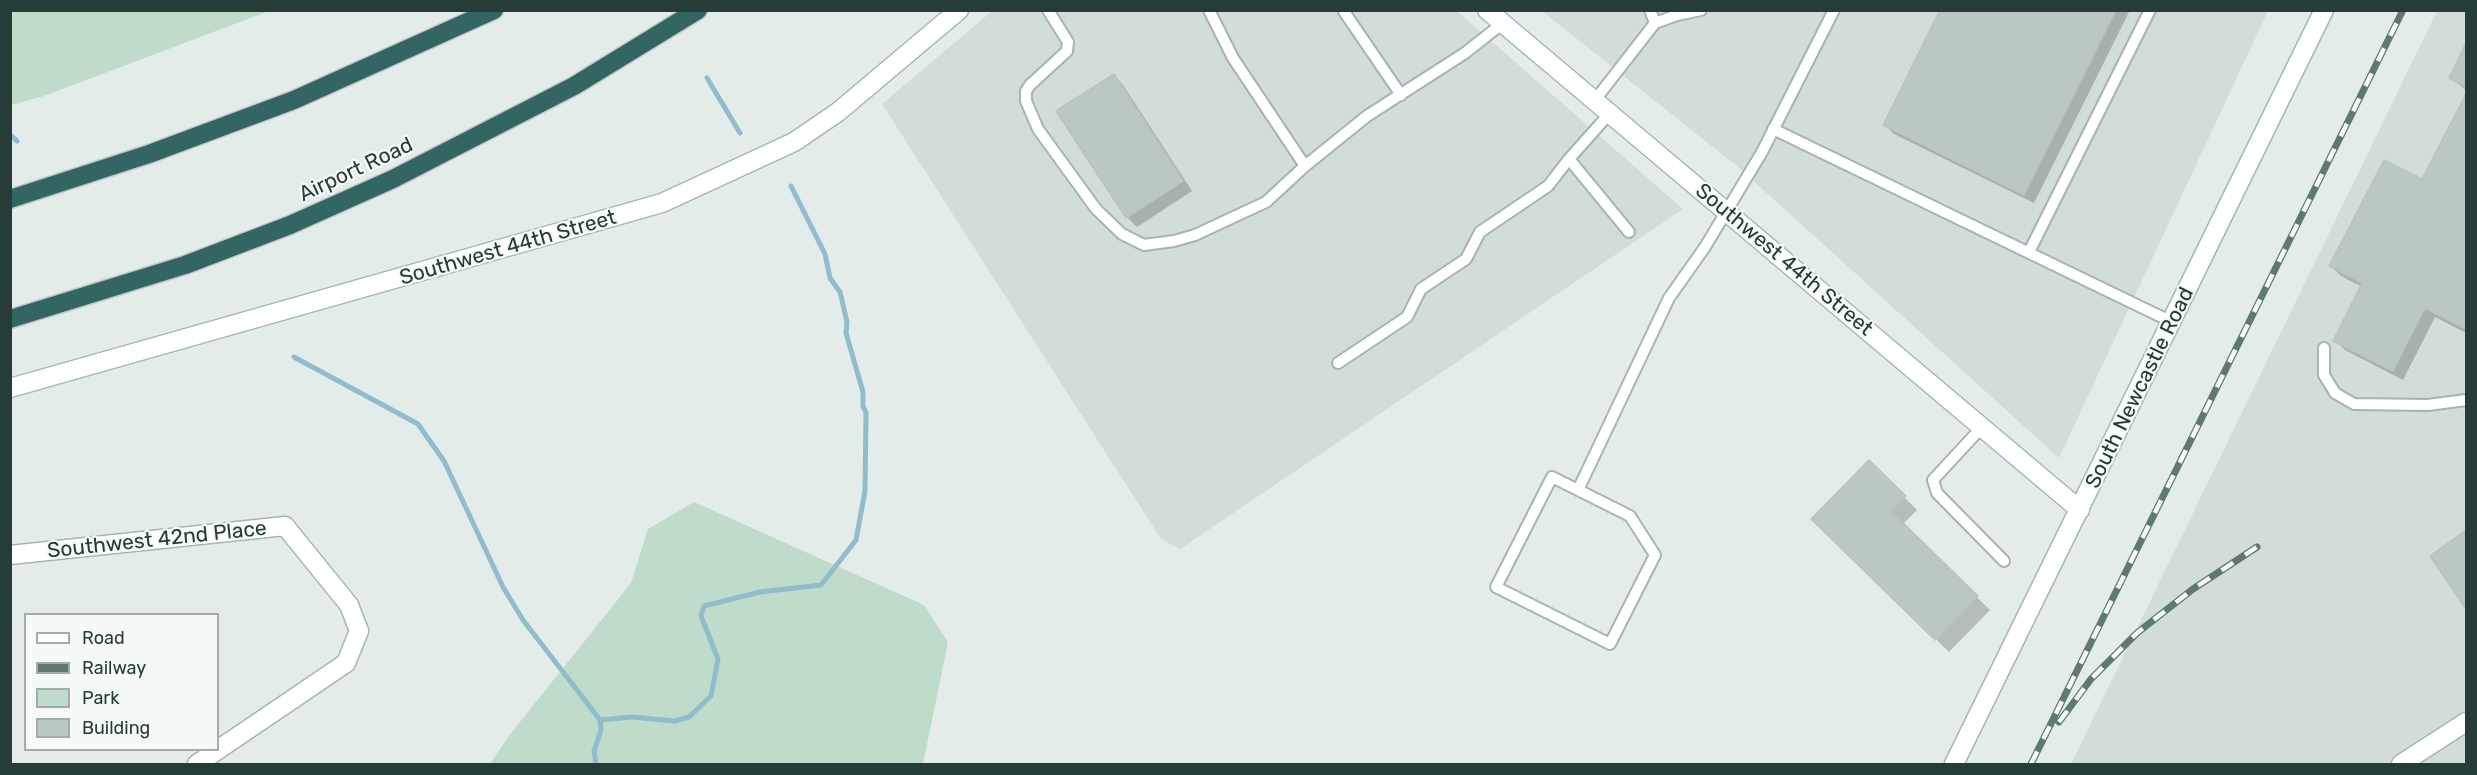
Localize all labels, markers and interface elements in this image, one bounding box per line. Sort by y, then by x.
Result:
street label: Airport Road [295,133,417,207]
street label: Southwest 44th Street [1690,178,1878,342]
street label: Southwest 44th Street [397,205,619,291]
street label: South Newcastle Road [2080,283,2200,493]
street label: Southwest 42nd Place [46,516,268,564]
legend [24,613,219,751]
text: Road [82,627,125,649]
text: Railway [82,657,146,679]
text: Park [82,687,119,709]
text: Building [82,717,150,739]

